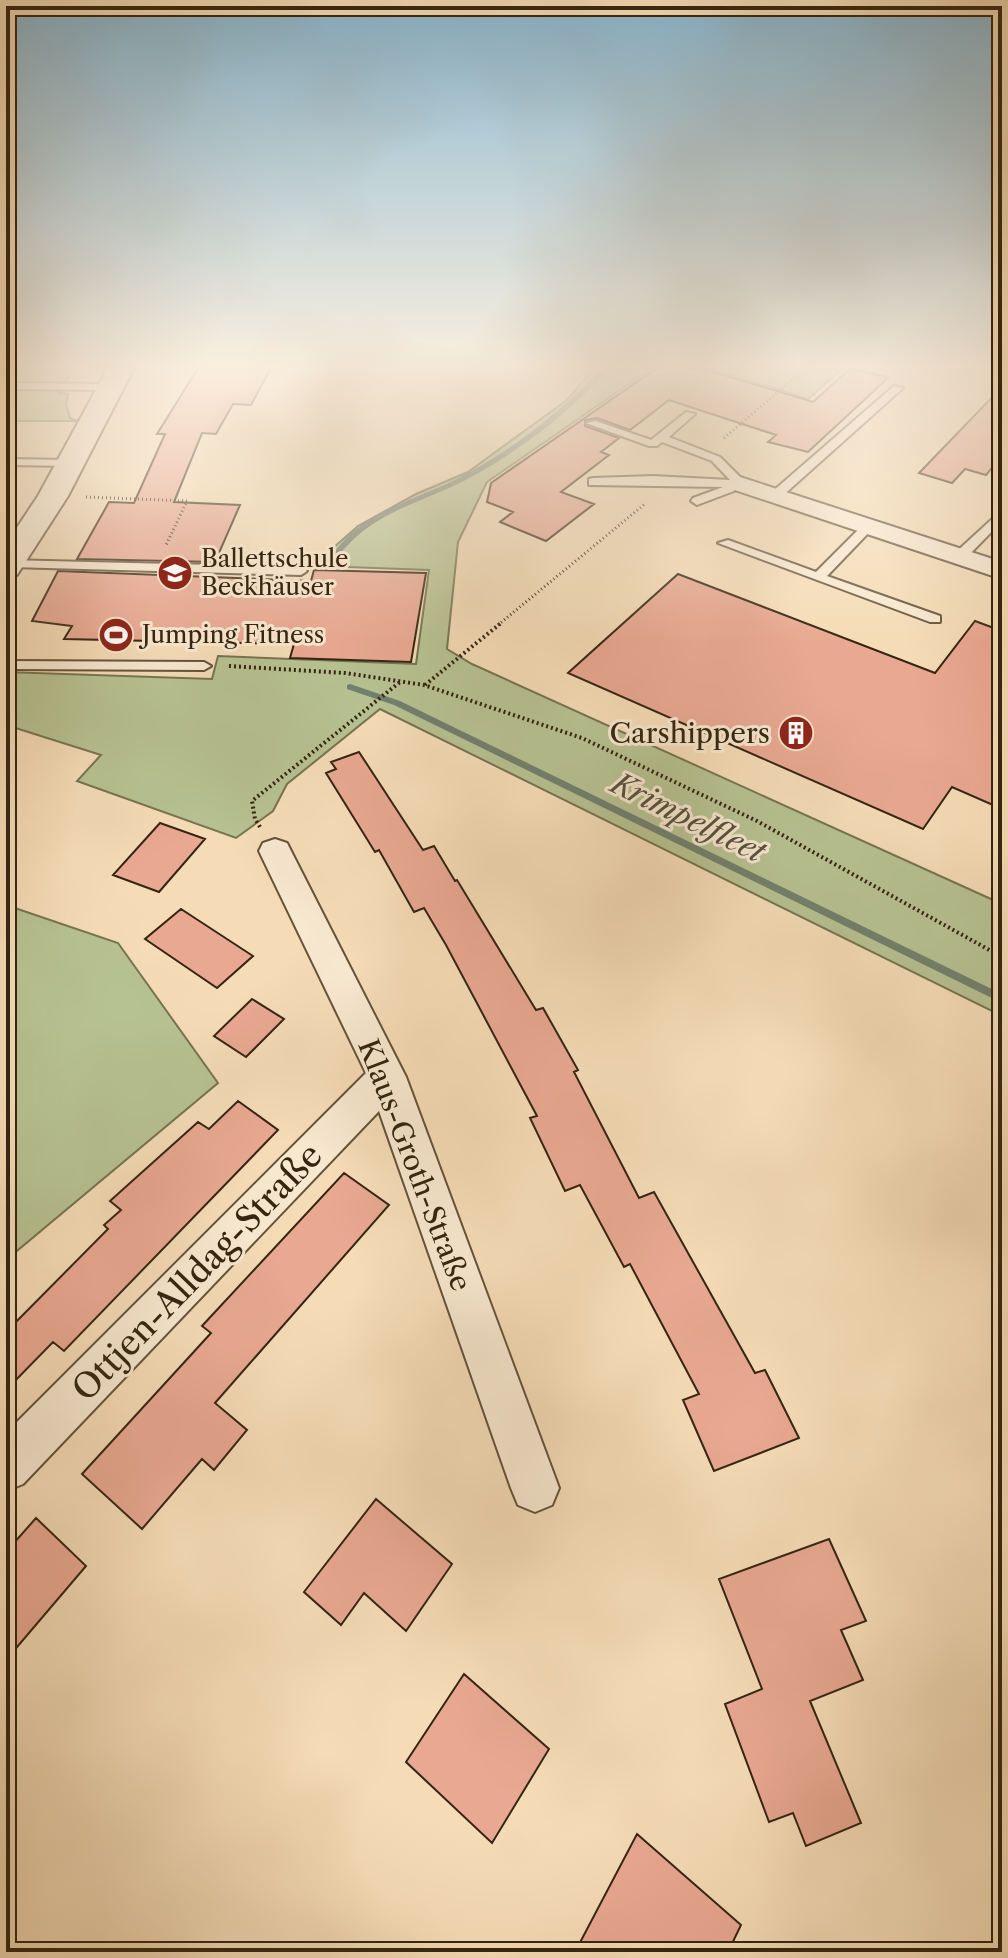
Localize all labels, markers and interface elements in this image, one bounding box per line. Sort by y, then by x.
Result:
place label: Ballettschule Beckhäuser [201,544,349,601]
school or university icon: Ballettschule Beckhäuser [156,554,194,592]
sports icon: Jumping Fitness [97,616,135,654]
place label: Jumping Fitness [138,620,324,649]
building icon: Carshippers [777,714,815,752]
place label: Carshippers [609,716,770,750]
water label: Krimpelfleet [604,764,772,871]
street label: Klaus-Groth-Straße [351,1034,479,1296]
street label: Ottjen-Alldag-Straße [63,1134,331,1410]

